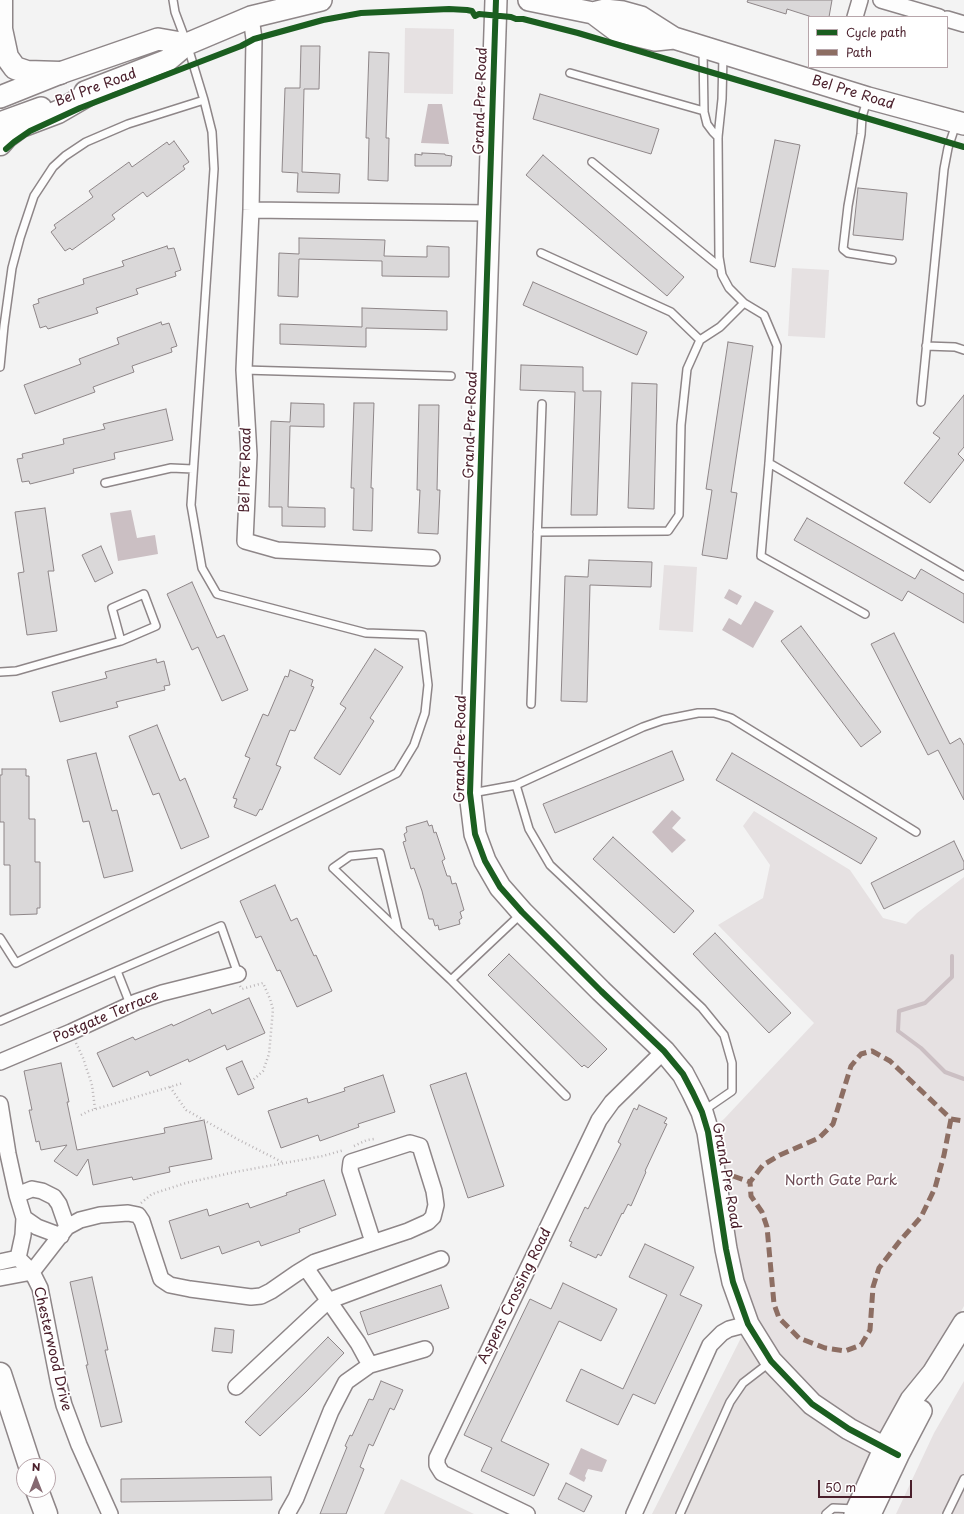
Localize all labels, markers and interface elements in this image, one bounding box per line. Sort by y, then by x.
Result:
legend [808,16,948,68]
text: Cycle path [846,23,907,41]
text: Path [846,43,872,61]
street label: Grand Pre Road [471,47,491,155]
street label: Bel Pre Road [53,66,139,110]
street label: Bel Pre Road [810,72,896,114]
street label: Grand Pre Road [461,371,481,479]
street label: Bel Pre Road [237,427,255,513]
street label: Grand Pre Road [452,695,470,803]
street label: Postgate Terrace [51,987,161,1047]
street label: Grand Pre Road [708,1121,744,1231]
park label: North Gate Park [785,1173,897,1189]
street label: Aspens Crossing Road [475,1225,555,1367]
street label: Chesterwood Drive [30,1285,74,1413]
north arrow [16,1458,56,1498]
text: N [32,1458,40,1475]
scale bar [820,1472,914,1498]
text: 50 m [825,1478,856,1496]

